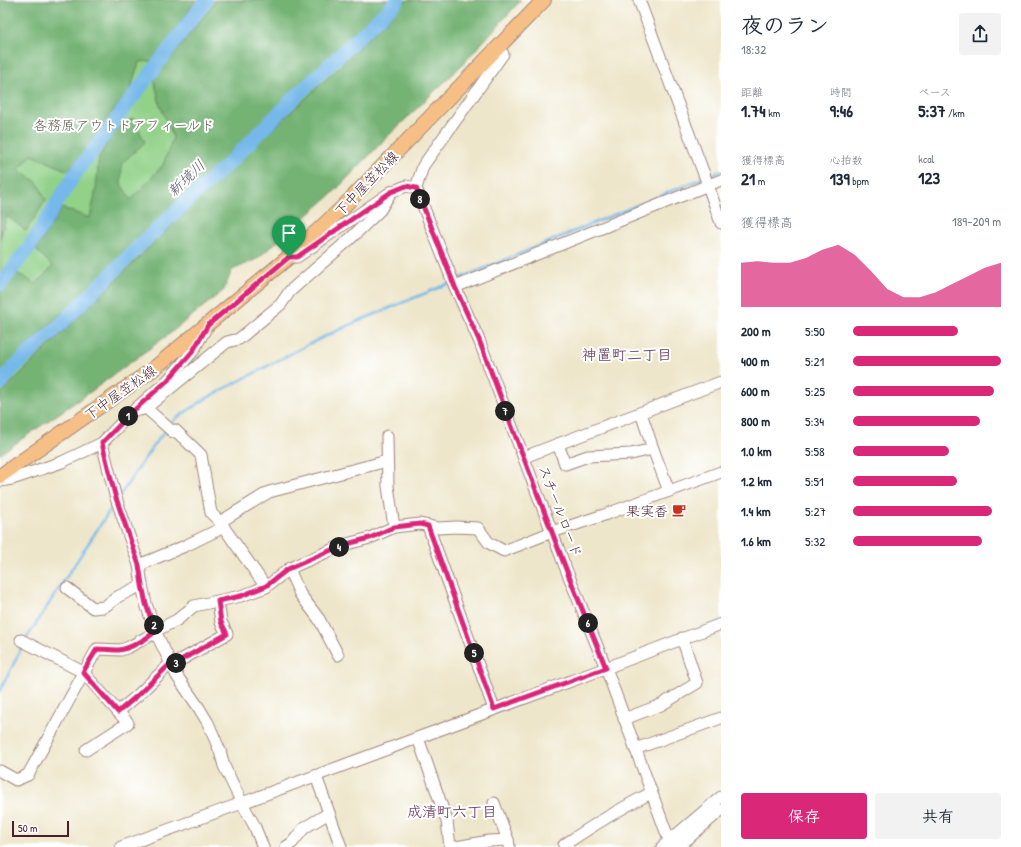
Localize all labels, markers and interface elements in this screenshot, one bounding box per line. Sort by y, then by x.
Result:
text: 夜のラン [741,10,829,40]
button: share [959,13,1001,55]
text: 18:32 [741,40,766,58]
text: 距離 [741,85,763,99]
text: 時間 [830,85,852,99]
text: ペース [918,85,951,99]
text: 1.74 [741,99,766,122]
text: 9:46 [830,99,853,122]
text: 5:37 [918,99,946,122]
text: km [766,106,780,120]
text: /km [946,106,965,120]
park label: 各務原アウトドアフィールド [33,115,215,134]
street label: 下中屋笠松線 [330,146,402,220]
text: kcal [918,152,934,166]
text: 獲得標高 [741,153,785,167]
text: 心拍数 [830,153,863,167]
water label: 新境川 [163,155,209,201]
text: 123 [918,166,940,189]
text: 21 [741,167,755,190]
text: 139 [830,167,850,190]
text: m [755,174,765,188]
text: bpm [850,174,869,188]
pin: 8 [410,189,430,209]
text: 8 [418,192,422,206]
text: 189–209 m [952,212,1001,230]
text: 獲得標高 [741,213,793,231]
pin [272,216,306,257]
icon: arrive [278,222,300,244]
text: 200 m [741,322,771,340]
text: 5:50 [805,322,825,340]
district label: 神置町二丁目 [582,344,672,365]
text: 400 m [741,352,769,370]
text: 5:21 [805,352,824,370]
street label: 下中屋笠松線 [80,360,160,424]
text: 600 m [741,382,770,400]
text: 5:25 [805,382,825,400]
pin: 7 [495,401,515,421]
text: 7 [502,404,508,418]
pin: 1 [118,406,138,426]
text: 1 [126,409,130,423]
text: 800 m [741,412,770,430]
text: 5:34 [805,412,824,430]
text: 1.0 km [741,442,772,460]
text: 5:58 [805,442,825,460]
street label: スチールロード [535,462,587,560]
text: 1.2 km [741,472,772,490]
text: 5:51 [805,472,824,490]
place label: 果実香 [626,501,668,520]
cafe icon: 果実香 [671,502,687,518]
text: 1.4 km [741,502,771,520]
text: 5:27 [805,502,826,520]
text: 1.6 km [741,532,771,550]
text: 5:32 [805,532,825,550]
pin: 4 [329,537,349,557]
text: 4 [337,540,341,554]
pin: 6 [578,613,598,633]
pin: 2 [144,615,164,635]
text: 6 [586,616,590,630]
text: 2 [151,618,157,632]
pin: 5 [464,643,484,663]
text: 5 [472,646,476,660]
pin: 3 [166,653,186,673]
text: 3 [174,656,178,670]
button: 保存 [741,793,867,839]
button: 共有 [875,793,1001,839]
district label: 成清町六丁目 [407,801,497,822]
scale bar [12,819,69,838]
text: 50 m [18,821,38,835]

